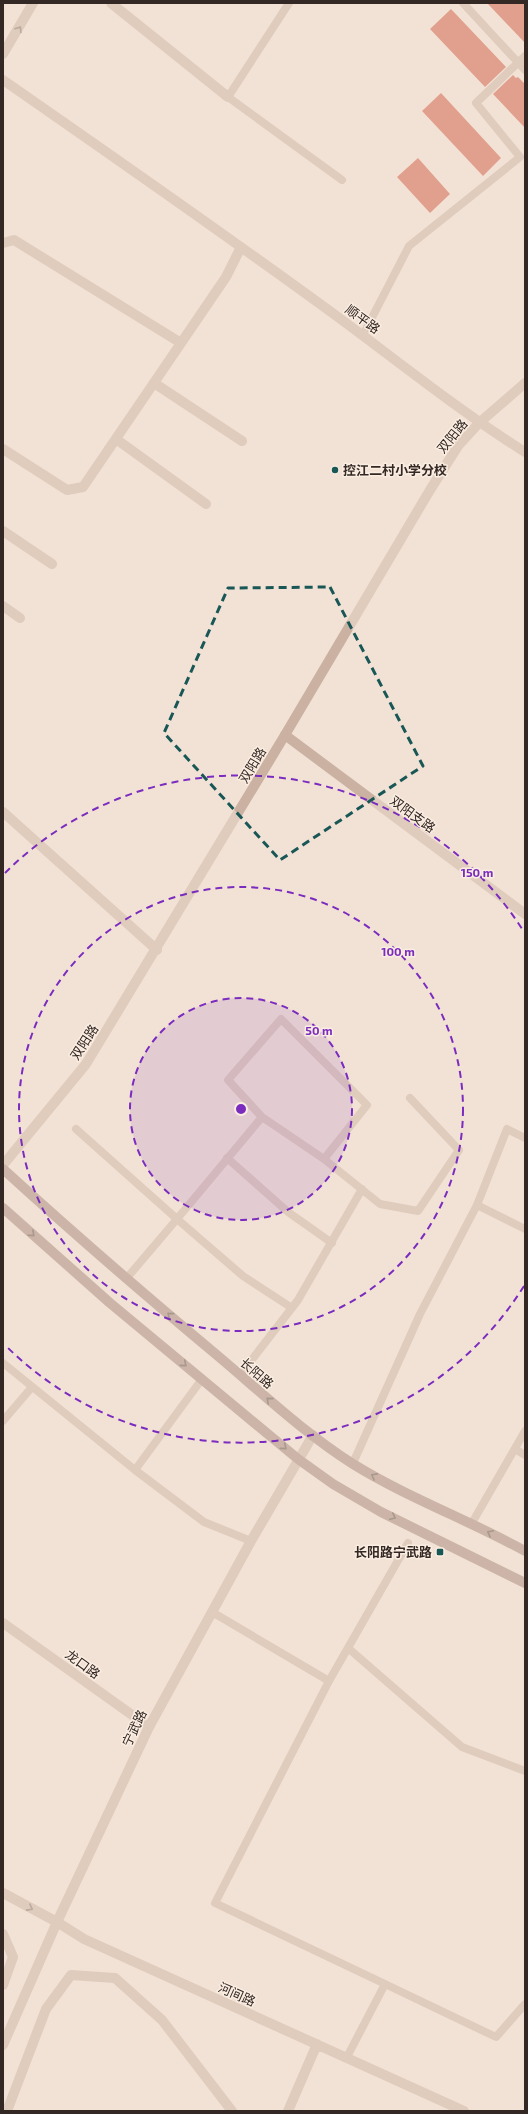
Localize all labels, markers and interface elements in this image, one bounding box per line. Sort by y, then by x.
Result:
one-way arrow [14,26,21,33]
street label: 顺平路 [343,301,383,337]
street label: 双阳路 [434,416,470,456]
place label: 控江二村小学分校 [343,462,447,478]
marker: 控江二村小学分校 [330,465,340,475]
street label: 双阳路 [235,744,269,786]
street label: 双阳支路 [387,792,439,836]
text: 150 m [461,865,493,879]
text: 100 m [381,944,415,958]
street label: 双阳路 [67,1021,101,1063]
text: 50 m [305,1023,333,1037]
centre of rings [234,1102,248,1116]
one-way arrow [27,1229,35,1236]
one-way arrow [167,1313,174,1320]
street label: 长阳路 [237,1354,277,1392]
one-way arrow [179,1360,186,1367]
one-way arrow [266,1397,273,1404]
one-way arrow [279,1443,286,1450]
one-way arrow [371,1473,378,1480]
one-way arrow [388,1512,396,1520]
one-way arrow [487,1530,495,1538]
place label: 长阳路宁武路 [354,1544,432,1560]
marker: 长阳路宁武路 [435,1547,445,1557]
street label: 龙口路 [63,1646,103,1682]
street label: 宁武路 [118,1707,150,1749]
one-way arrow [26,1903,33,1910]
street label: 河间路 [216,1979,258,2009]

